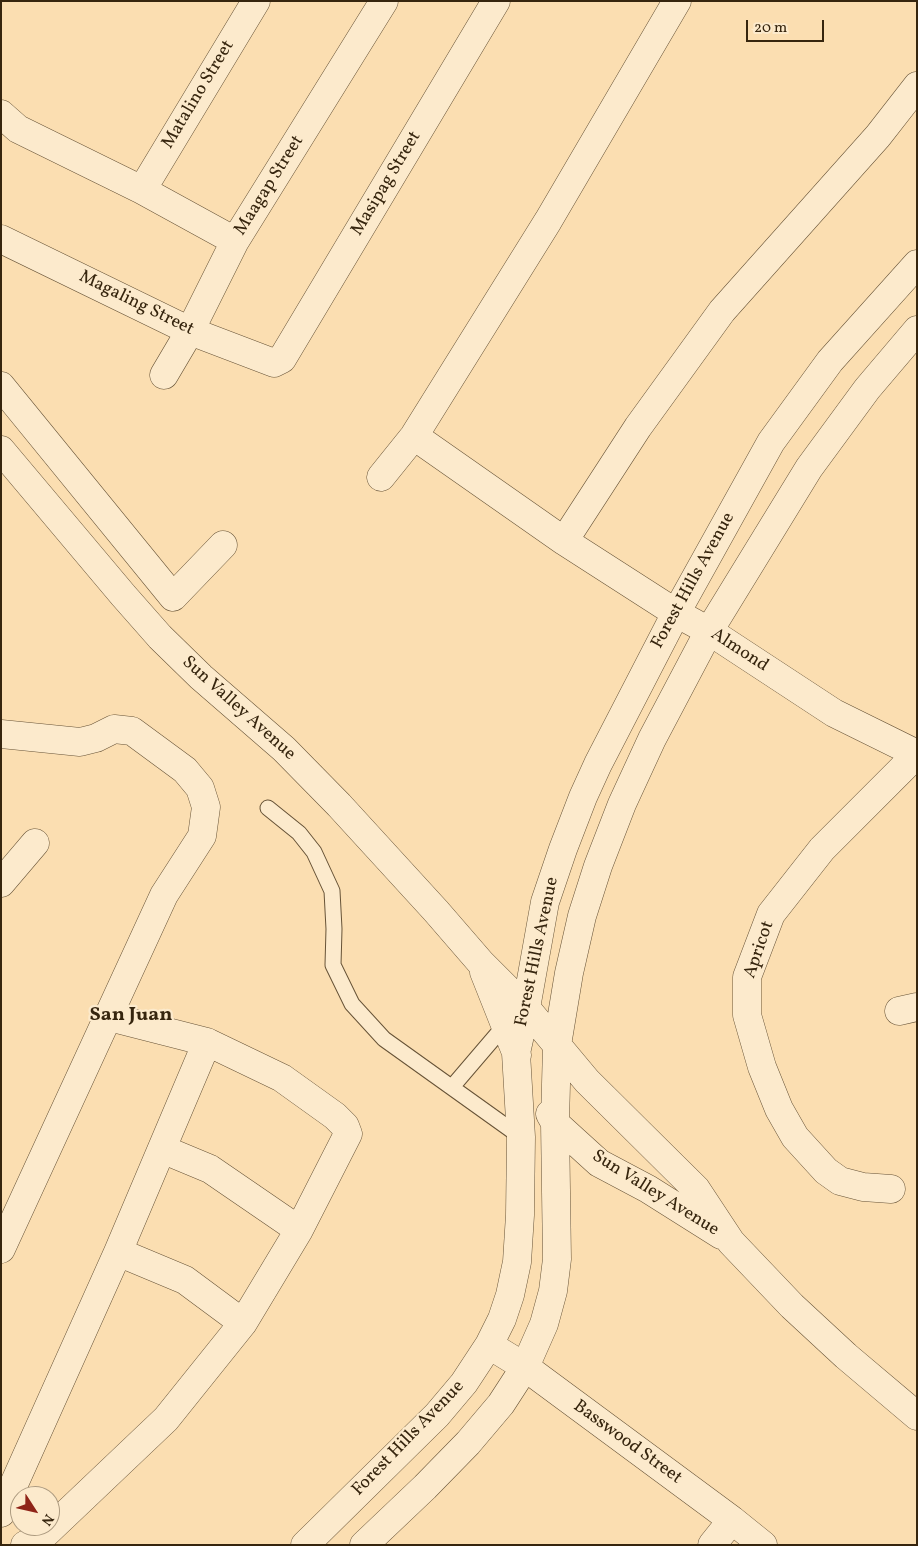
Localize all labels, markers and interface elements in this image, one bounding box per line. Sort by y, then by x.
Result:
scale bar [748,10,826,42]
text: 20 m [754,18,787,39]
street label: Matalino Street [158,37,240,153]
street label: Masipag Street [347,128,427,240]
street label: Maagap Street [231,132,309,240]
street label: Magaling Street [75,267,197,341]
street label: Forest Hills Avenue [648,509,740,653]
street label: Almond [706,624,772,678]
street label: Sun Valley Avenue [177,652,299,766]
street label: Forest Hills Avenue [512,875,564,1029]
street label: Apricot [740,919,780,981]
district label: San Juan [90,1004,172,1028]
street label: Sun Valley Avenue [588,1146,722,1242]
street label: Forest Hills Avenue [348,1377,470,1501]
street label: Basswood Street [568,1396,686,1490]
north arrow [10,1486,60,1536]
text: N [36,1510,58,1529]

